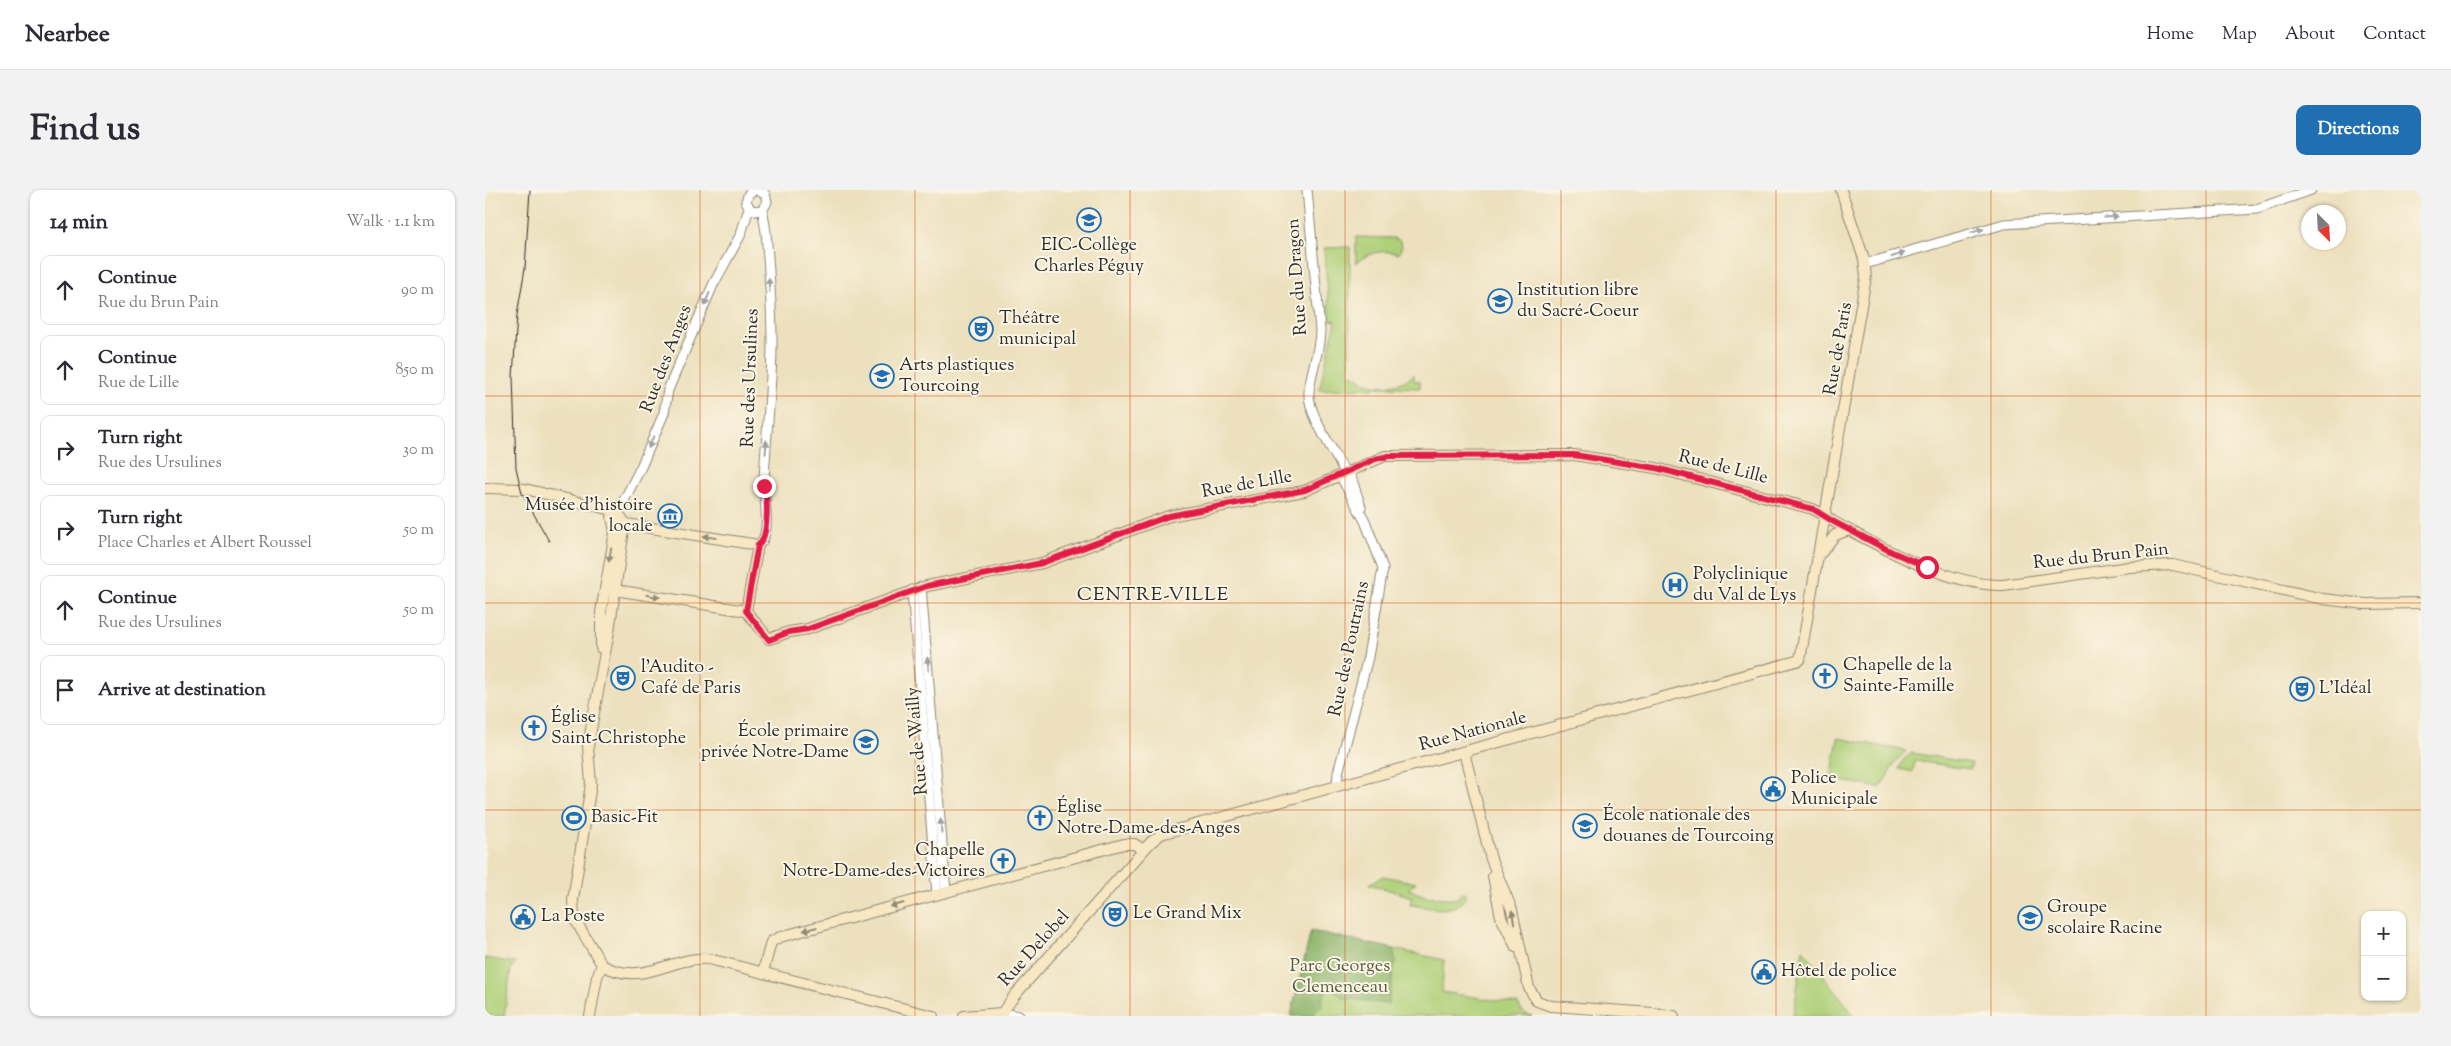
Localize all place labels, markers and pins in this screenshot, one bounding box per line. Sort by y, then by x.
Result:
school or university icon: EIC-Collège Charles Péguy [1076,207,1102,233]
place label: EIC-Collège Charles Péguy [1034,233,1144,280]
place label: Institution libre du Sacré-Coeur [1517,278,1639,325]
school or university icon: Institution libre du Sacré-Coeur [1487,288,1513,314]
place label: Théâtre municipal [999,306,1076,353]
theatre icon: Théâtre municipal [968,316,994,342]
place label: Arts plastiques Tourcoing [899,353,1014,400]
school or university icon: Arts plastiques Tourcoing [869,363,895,389]
place label: Musée d'histoire locale [525,493,653,540]
museum icon: Musée d'histoire locale [657,503,683,529]
place label: Polyclinique du Val de Lys [1693,562,1796,609]
hospital icon: Polyclinique du Val de Lys [1662,572,1688,598]
place label: Chapelle de la Sainte-Famille [1843,653,1955,700]
place label: l'Audito - Café de Paris [641,655,741,702]
church icon: Chapelle de la Sainte-Famille [1812,663,1838,689]
theatre icon: l'Audito - Café de Paris [610,665,636,691]
theatre icon: L'Idéal [2289,676,2315,702]
place label: L'Idéal [2319,676,2372,702]
place label: Église Saint-Christophe [551,705,686,752]
church icon: Église Saint-Christophe [521,715,547,741]
place label: École primaire privée Notre-Dame [701,719,849,766]
school or university icon: École primaire privée Notre-Dame [853,729,879,755]
place label: Police Municipale [1791,766,1878,813]
public building icon: Police Municipale [1760,776,1786,802]
place label: Église Notre-Dame-des-Anges [1057,795,1240,842]
place label: École nationale des douanes de Tourcoing [1603,803,1774,850]
sports icon: Basic-Fit [561,805,587,831]
place label: Basic-Fit [591,805,658,831]
church icon: Église Notre-Dame-des-Anges [1027,805,1053,831]
school or university icon: École nationale des douanes de Tourcoing [1572,813,1598,839]
place label: Chapelle Notre-Dame-des-Victoires [783,838,985,885]
church icon: Chapelle Notre-Dame-des-Victoires [990,848,1016,874]
place label: Groupe scolaire Racine [2047,895,2162,942]
theatre icon: Le Grand Mix [1102,901,1128,927]
place label: Le Grand Mix [1133,901,1242,927]
public building icon: La Poste [510,904,536,930]
place label: La Poste [541,904,605,930]
school or university icon: Groupe scolaire Racine [2017,905,2043,931]
public building icon: Hôtel de police [1751,959,1777,985]
place label: Hôtel de police [1781,959,1897,985]

